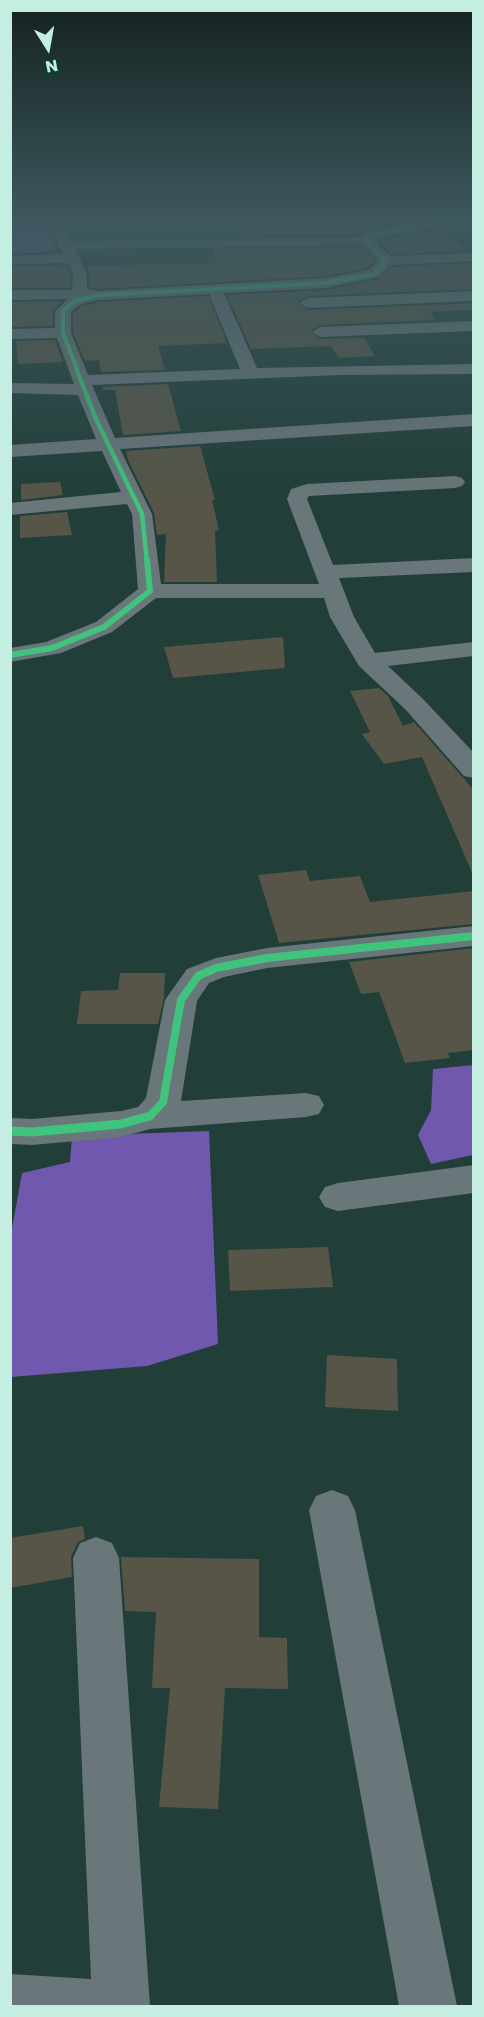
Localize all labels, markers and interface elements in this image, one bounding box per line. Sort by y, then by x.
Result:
north arrow [18,18,78,78]
text: N [43,54,60,79]

